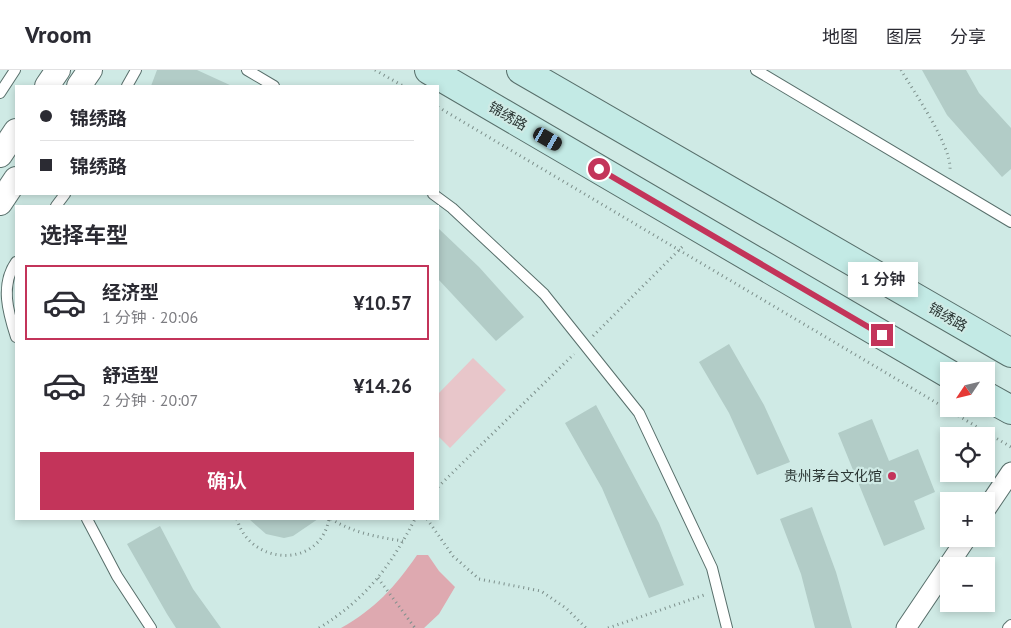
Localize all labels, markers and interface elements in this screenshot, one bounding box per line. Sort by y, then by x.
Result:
text: Vroom [25,19,92,50]
text: 地图 [822,25,858,48]
text: 图层 [886,25,922,48]
text: 分享 [950,25,986,48]
street label: 锦绣路 [485,98,531,134]
text: 锦绣路 [70,106,127,130]
car [531,125,564,153]
text: 锦绣路 [70,154,127,178]
route start [588,158,610,180]
text: 选择车型 [40,221,128,249]
callout: 1 分钟 [847,262,917,298]
text: 1 分钟 [860,269,906,289]
icon: car [42,280,87,325]
text: 经济型 [102,280,159,304]
text: ¥10.57 [353,291,412,315]
street label: 锦绣路 [925,299,971,335]
text: 1 分钟 · 20:06 [102,307,198,327]
route end [871,324,893,346]
north arrow [940,362,995,418]
map controls [940,362,995,612]
icon: car [42,363,87,408]
text: 舒适型 [102,363,159,387]
text: ¥14.26 [353,374,412,398]
text: 2 分钟 · 20:07 [102,390,198,410]
button: locate [940,427,995,482]
button: 确认 [40,452,414,510]
place label: 贵州茅台文化馆 [784,467,882,485]
marker: 贵州茅台文化馆 [886,470,898,482]
button: + [940,492,995,547]
button: − [940,557,995,612]

